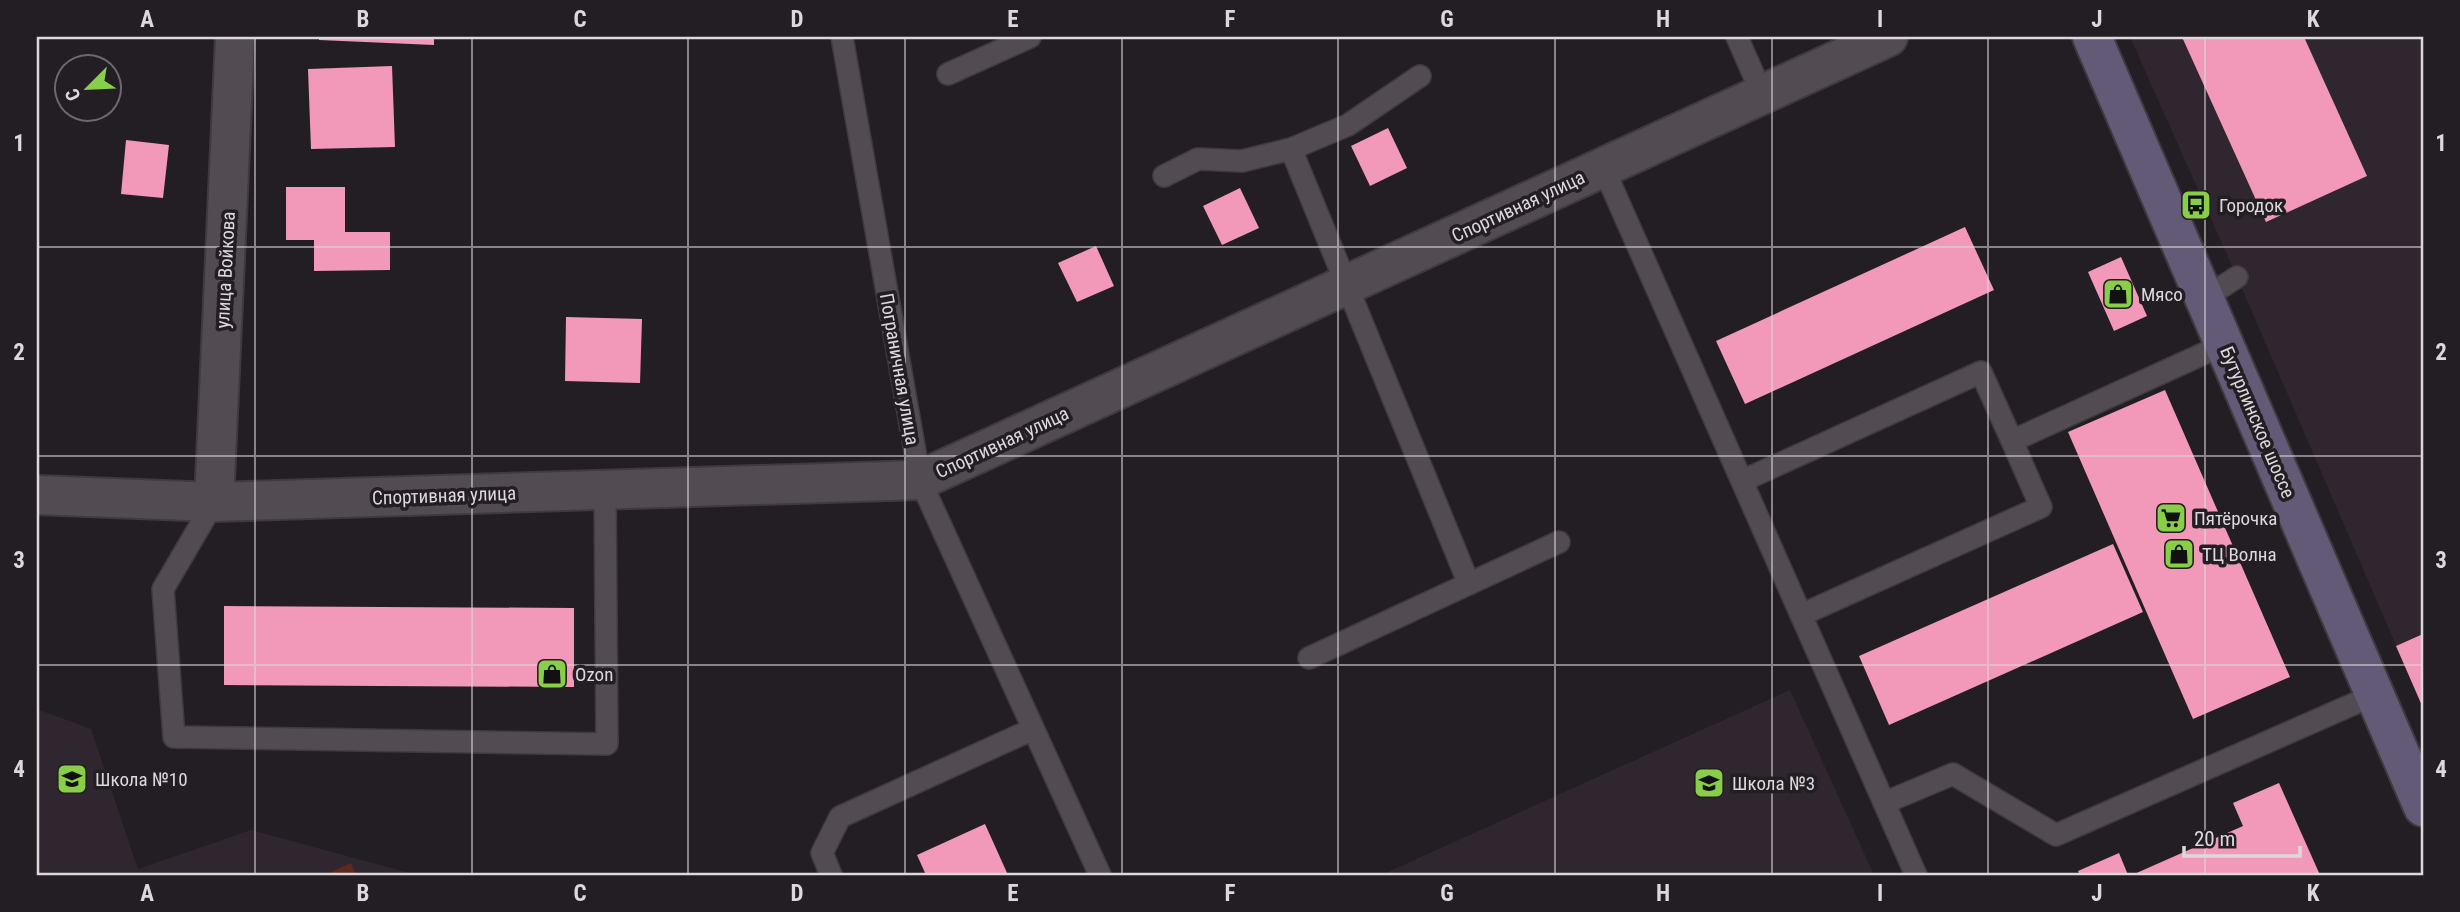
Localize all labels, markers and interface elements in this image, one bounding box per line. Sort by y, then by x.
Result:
text: A [140,6,154,33]
text: B [357,6,369,33]
text: C [573,6,587,33]
text: D [791,6,804,33]
text: E [1007,6,1019,33]
text: F [1225,6,1236,33]
text: G [1440,6,1454,33]
text: H [1656,6,1670,33]
text: I [1877,6,1883,33]
text: J [2091,6,2103,33]
text: K [2307,6,2320,33]
north arrow [52,52,122,122]
text: С [60,85,86,104]
text: 1 [13,130,25,157]
text: 1 [2435,130,2447,157]
street label: Спортивная улица [1448,166,1588,247]
bus stop icon: Городок [2179,188,2213,222]
place label: Городок [2219,194,2283,217]
street label: улица Войкова [211,211,240,329]
shop icon: Мясо [2101,277,2135,311]
place label: Мясо [2141,283,2183,306]
street label: Пограничная улица [875,291,924,447]
text: 2 [13,339,25,366]
text: 2 [2435,339,2447,366]
street label: Бутурлинское шоссе [2215,343,2300,502]
street label: Спортивная улица [932,402,1072,483]
street label: Спортивная улица [372,481,516,510]
supermarket icon: Пятёрочка [2154,501,2188,535]
place label: Пятёрочка [2194,507,2277,530]
shop icon: ТЦ Волна [2162,537,2196,571]
place label: ТЦ Волна [2202,543,2277,566]
text: 3 [13,547,25,574]
text: 3 [2435,547,2447,574]
shop icon: Ozon [535,657,569,691]
place label: Ozon [575,663,613,686]
text: 4 [13,756,25,783]
text: 4 [2435,756,2447,783]
school or university icon: Школа №10 [55,762,89,796]
school or university icon: Школа №3 [1692,766,1726,800]
place label: Школа №10 [95,768,188,791]
place label: Школа №3 [1732,772,1815,795]
scale bar [2184,814,2299,858]
text: 20 m [2194,827,2235,851]
text: A [140,880,154,907]
text: B [357,880,369,907]
text: C [573,880,587,907]
text: D [791,880,804,907]
text: E [1007,880,1019,907]
text: F [1225,880,1236,907]
text: G [1440,880,1454,907]
text: H [1656,880,1670,907]
text: I [1877,880,1883,907]
text: J [2091,880,2103,907]
text: K [2307,880,2320,907]

